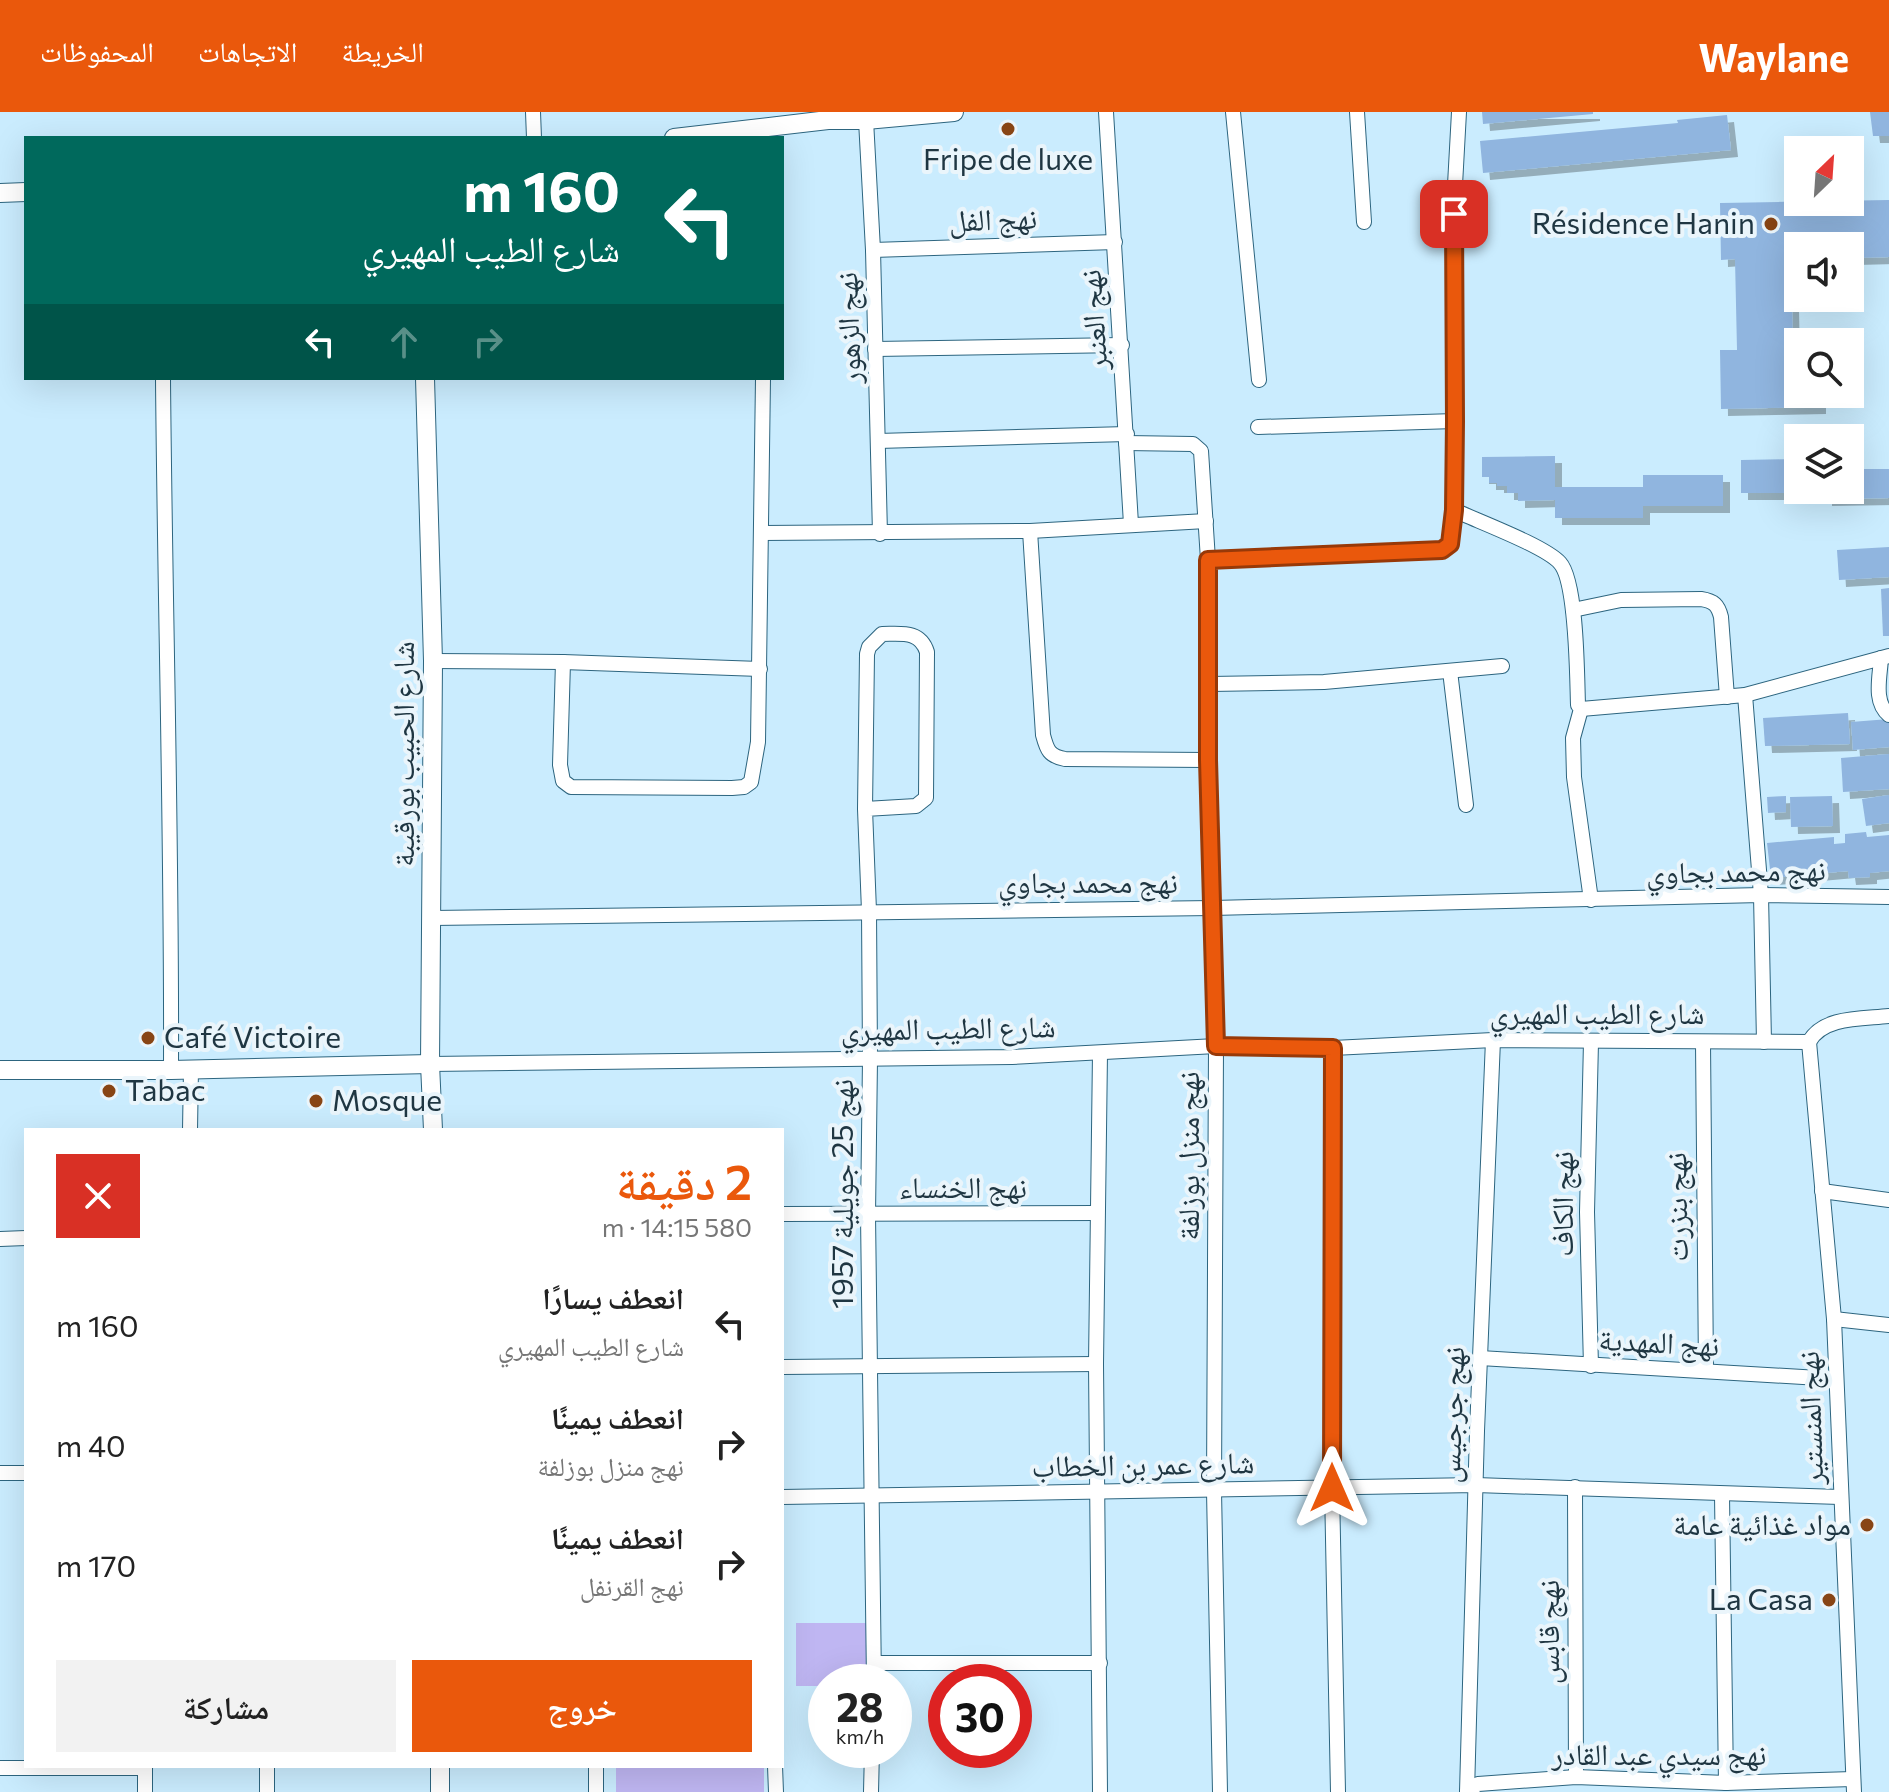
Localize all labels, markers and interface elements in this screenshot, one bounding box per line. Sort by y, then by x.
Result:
text: Waylane [1699,33,1849,80]
text: المحفوظات [40,34,154,68]
text: الاتجاهات [198,34,297,68]
text: الخريطة [341,34,424,68]
marker: Fripe de luxe [999,120,1017,138]
north arrow [1784,136,1864,216]
map controls [1784,136,1864,504]
place label: Fripe de luxe [923,139,1093,176]
text: 160 m [463,155,620,224]
icon: left [648,168,752,272]
pin [1420,180,1488,248]
icon: arrive [1432,192,1476,236]
street label: نهج الفل [948,197,1038,241]
place label: Résidence Hanin [1532,203,1755,240]
marker: Résidence Hanin [1762,215,1780,233]
text: شارع الطيب المهيري [362,225,620,269]
button: sound [1784,232,1864,312]
street label: نهج العنبر [1070,268,1117,373]
street label: نهج الزهور [826,271,870,386]
icon: left [298,320,342,364]
icon: ahead [382,320,426,364]
icon: right [466,320,510,364]
button: search [1784,328,1864,408]
button: layers [1784,424,1864,504]
street label: شارع الحبيب بورقيبة [383,641,423,867]
street label: نهج محمد بجاوي [1646,849,1826,897]
street label: نهج محمد بجاوي [998,862,1178,907]
street label: شارع الطيب المهيري [1490,993,1704,1038]
street label: شارع الطيب المهيري [840,1006,1056,1054]
place label: Café Victoire [164,1017,341,1054]
marker: Café Victoire [139,1029,157,1047]
place label: Tabac [125,1070,206,1107]
street label: نهج منزل بوزلفة [1168,1072,1208,1240]
street label: نهج 25 جويلية 1957 [822,1079,862,1309]
place label: Mosque [332,1080,442,1117]
marker: Tabac [100,1082,118,1100]
marker: Mosque [307,1092,325,1110]
text: 2 دقيقة [616,1151,752,1210]
street label: نهج الكاف [1542,1151,1582,1257]
street label: نهج بنزرت [1655,1152,1697,1262]
button: close [56,1154,140,1238]
street label: نهج الخنساء [899,1167,1027,1207]
text: 580 m · 14:15 [602,1211,752,1242]
text: انعطف يسارًا [542,1278,684,1315]
icon: left [708,1302,752,1346]
text: 160 m [56,1306,139,1343]
street label: نهج المهدية [1598,1319,1720,1365]
text: شارع الطيب المهيري [498,1330,684,1361]
street label: نهج جرجيس [1429,1346,1473,1484]
street label: نهج المنستير [1788,1351,1832,1487]
text: انعطف يمينًا [551,1398,684,1435]
icon: right [708,1422,752,1466]
text: 40 m [56,1426,126,1463]
street label: شارع عمر بن الخطاب [1031,1442,1255,1486]
position arrow [1290,1446,1374,1530]
text: نهج منزل بوزلفة [538,1450,684,1481]
place label: مواد غذائية عامة [1673,1504,1851,1542]
marker: مواد غذائية عامة [1858,1516,1876,1534]
text: انعطف يمينًا [551,1518,684,1555]
icon: right [708,1542,752,1586]
text: 170 m [56,1546,136,1583]
text: نهج القرنفل [580,1570,684,1601]
place label: La Casa [1709,1579,1813,1616]
street label: نهج قابس [1528,1580,1568,1684]
marker: La Casa [1820,1591,1838,1609]
button: مشاركة [56,1660,396,1752]
button: خروج [412,1660,752,1752]
speed limit sign: 30 [928,1664,1032,1768]
text: 28 [836,1681,884,1730]
text: km/h [836,1724,884,1748]
street label: نهج سيدي عبد القادر [1550,1734,1767,1779]

